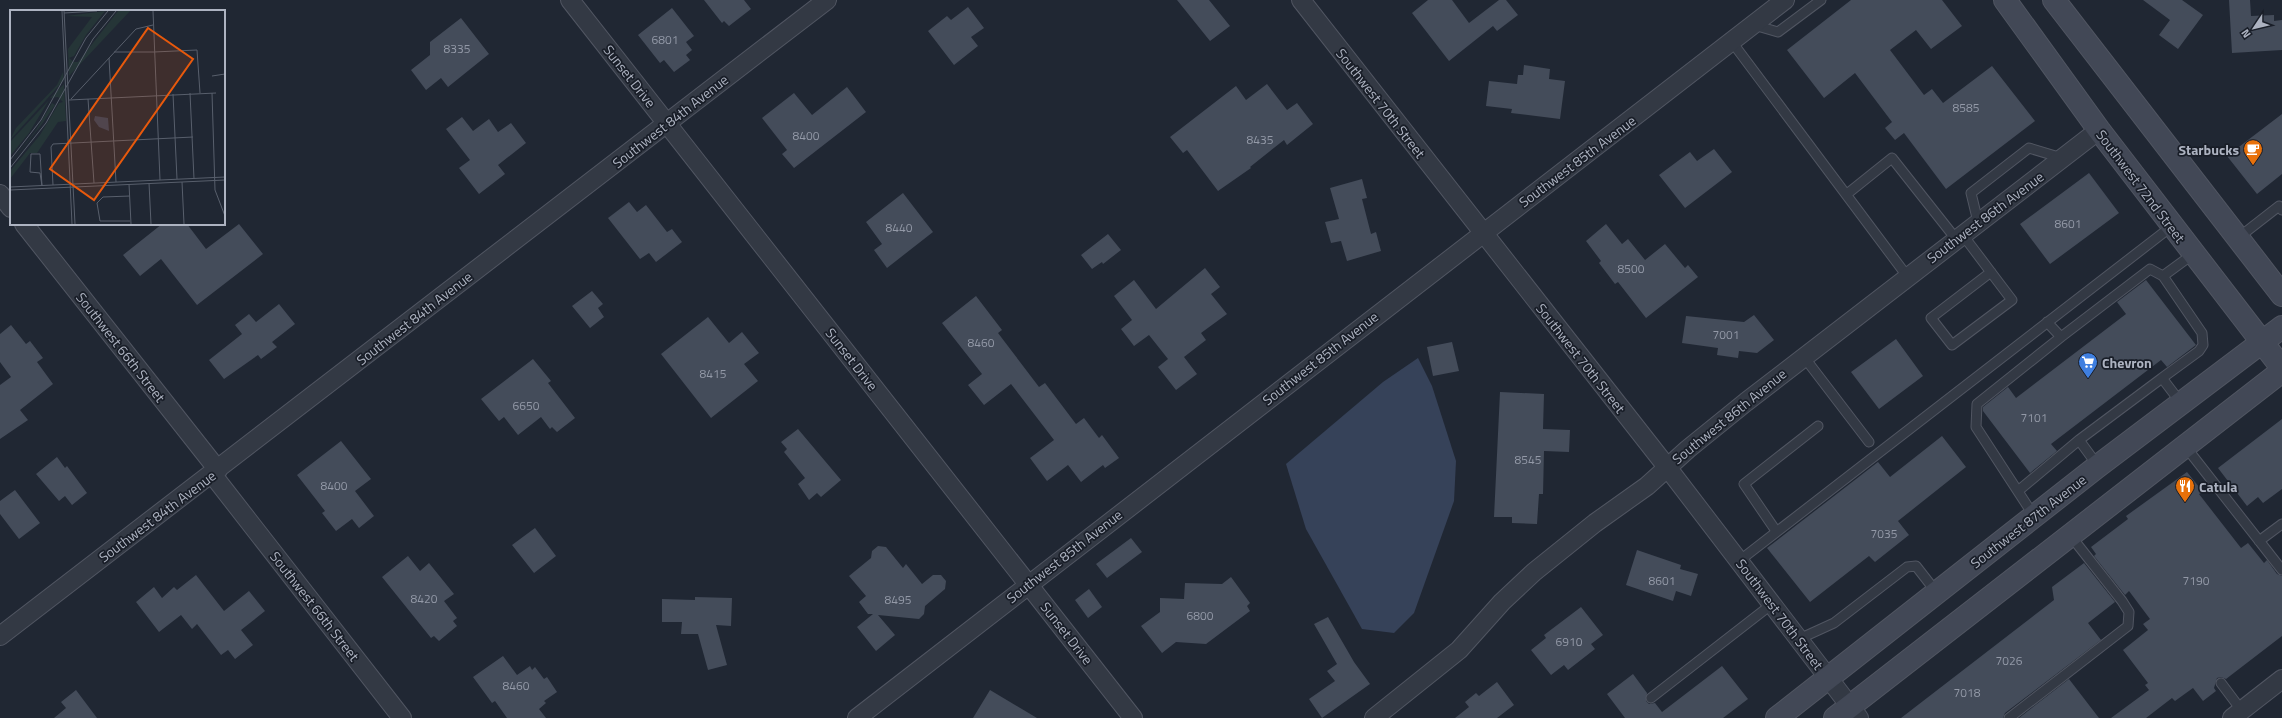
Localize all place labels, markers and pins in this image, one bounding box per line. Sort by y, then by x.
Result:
cafe icon: Starbucks [2242,138,2264,166]
place label: Starbucks [2179,139,2239,160]
supermarket icon: Chevron [2077,351,2099,379]
place label: Chevron [2102,352,2152,373]
restaurant icon: Catula [2174,475,2196,503]
place label: Catula [2199,476,2238,497]

